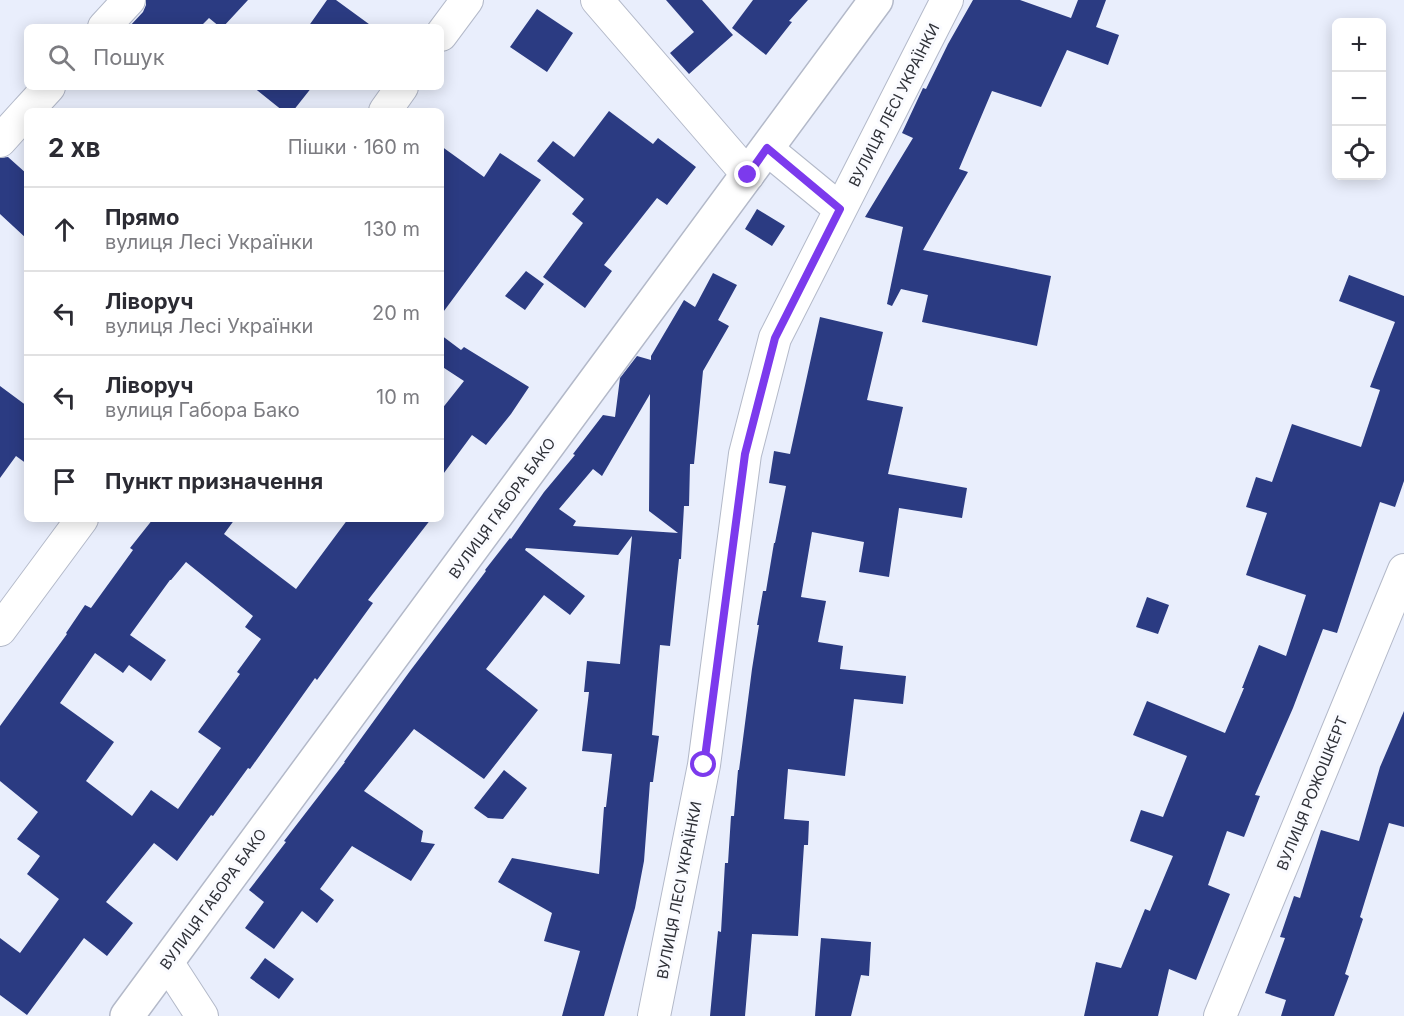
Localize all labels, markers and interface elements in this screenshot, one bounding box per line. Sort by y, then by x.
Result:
map controls [1332,18,1386,180]
button: + [1332,18,1386,72]
street label: ВУЛИЦЯ ЛЕСІ УКРАЇНКИ [844,20,944,190]
search box [24,24,444,90]
icon: search [45,41,78,74]
text: Пошук [93,44,165,70]
button: − [1332,72,1386,126]
button: locate [1332,126,1386,180]
text: 2 хв [48,132,101,163]
text: Пішки · 160 m [288,135,420,159]
route end [734,161,760,187]
text: Прямо [105,204,179,230]
icon: ahead [48,213,81,246]
text: 130 m [364,217,420,241]
text: вулиця Лесі Українки [105,230,313,254]
text: Ліворуч [105,288,193,314]
icon: left [48,297,81,330]
text: 20 m [372,301,420,325]
text: вулиця Лесі Українки [105,314,313,338]
text: Ліворуч [105,372,193,398]
icon: left [48,381,81,414]
text: 10 m [376,385,420,409]
text: вулиця Габора Бако [105,398,300,422]
street label: ВУЛИЦЯ ГАБОРА БАКО [445,434,559,582]
icon: arrive [48,465,81,498]
text: Пункт призначення [105,468,323,494]
street label: ВУЛИЦЯ РОЖОШКЕРТ [1272,713,1352,873]
route start [690,751,716,777]
street label: ВУЛИЦЯ ЛЕСІ УКРАЇНКИ [652,799,706,981]
street label: ВУЛИЦЯ ГАБОРА БАКО [156,825,270,973]

